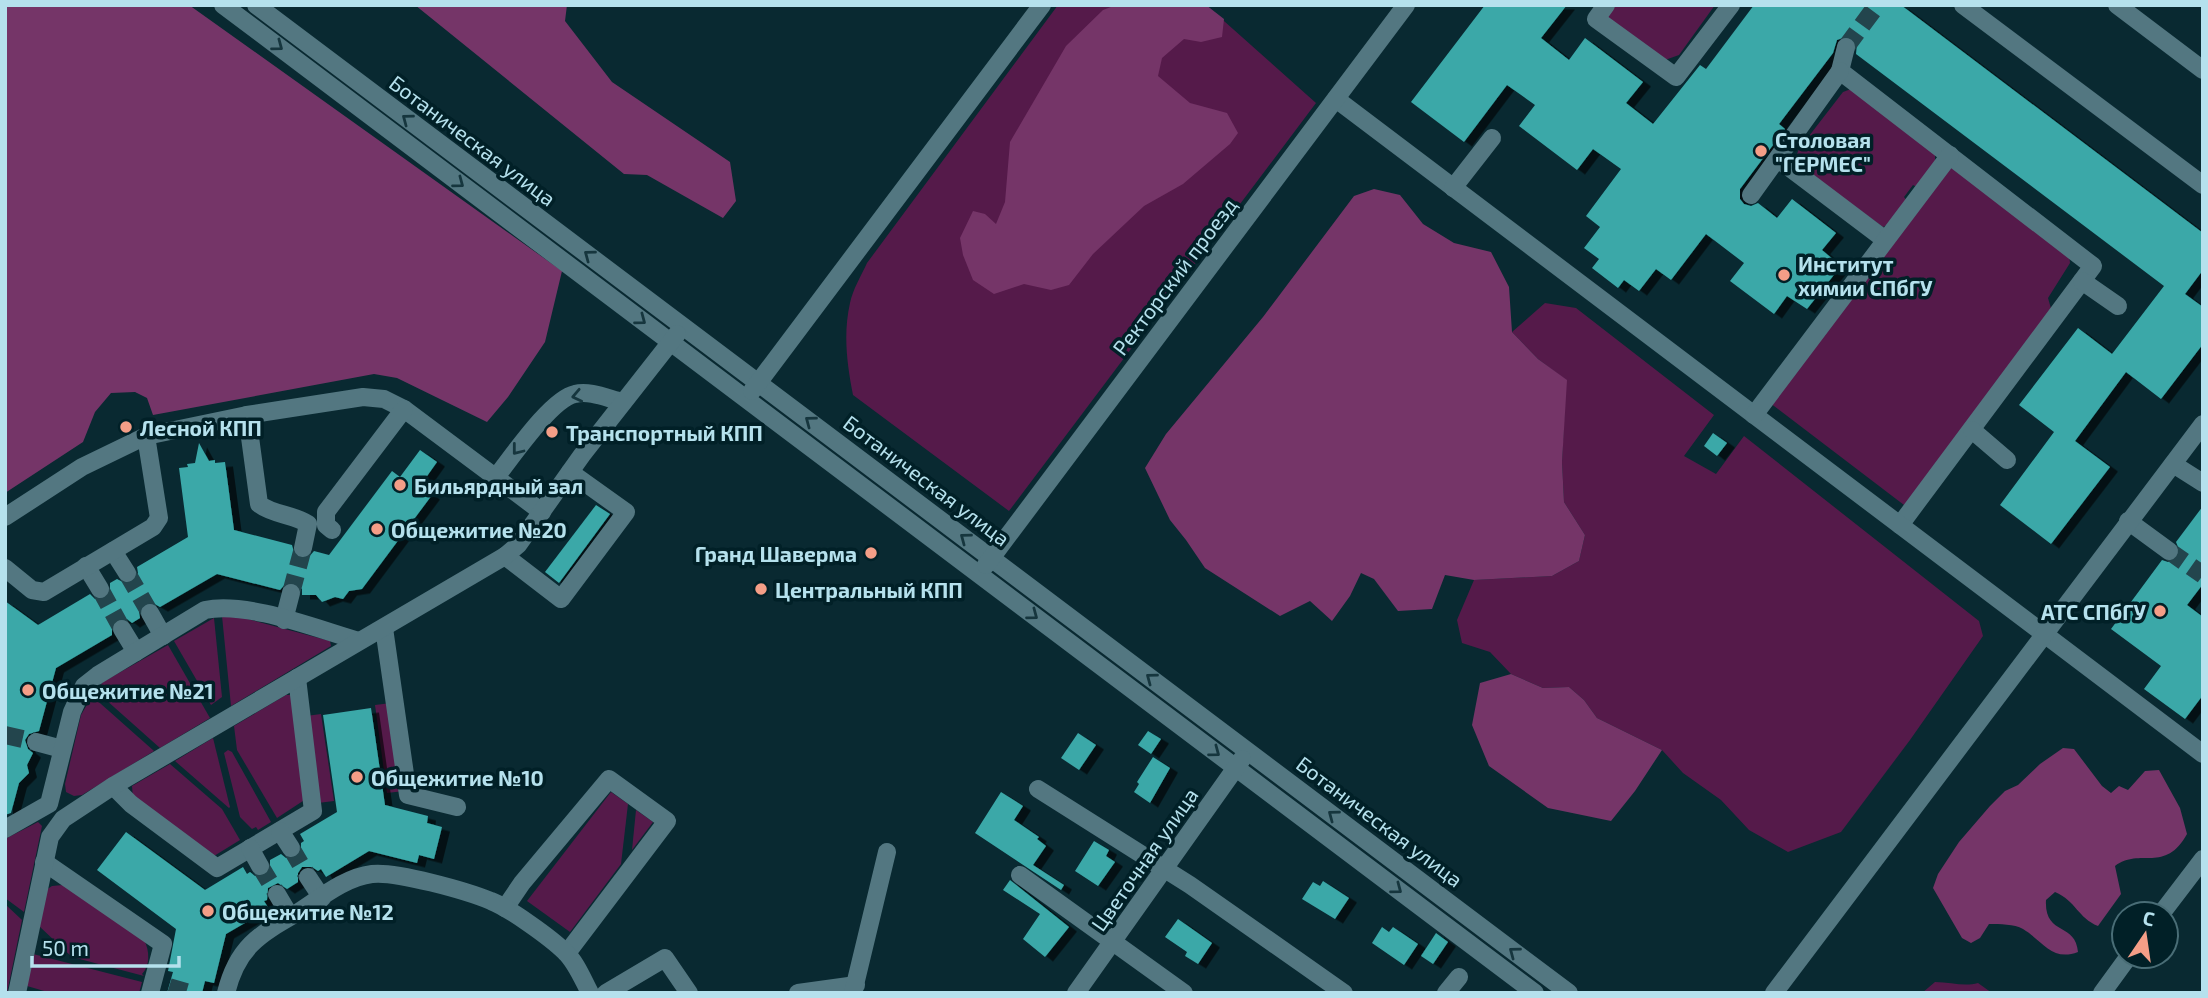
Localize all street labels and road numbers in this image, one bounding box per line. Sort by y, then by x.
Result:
street label: Ботаническая улица [385,69,561,211]
street label: Ректорский проезд [1107,192,1241,360]
street label: Ботаническая улица [839,409,1015,551]
street label: Ботаническая улица [1292,750,1468,892]
street label: Цветочная улица [1085,783,1203,936]

